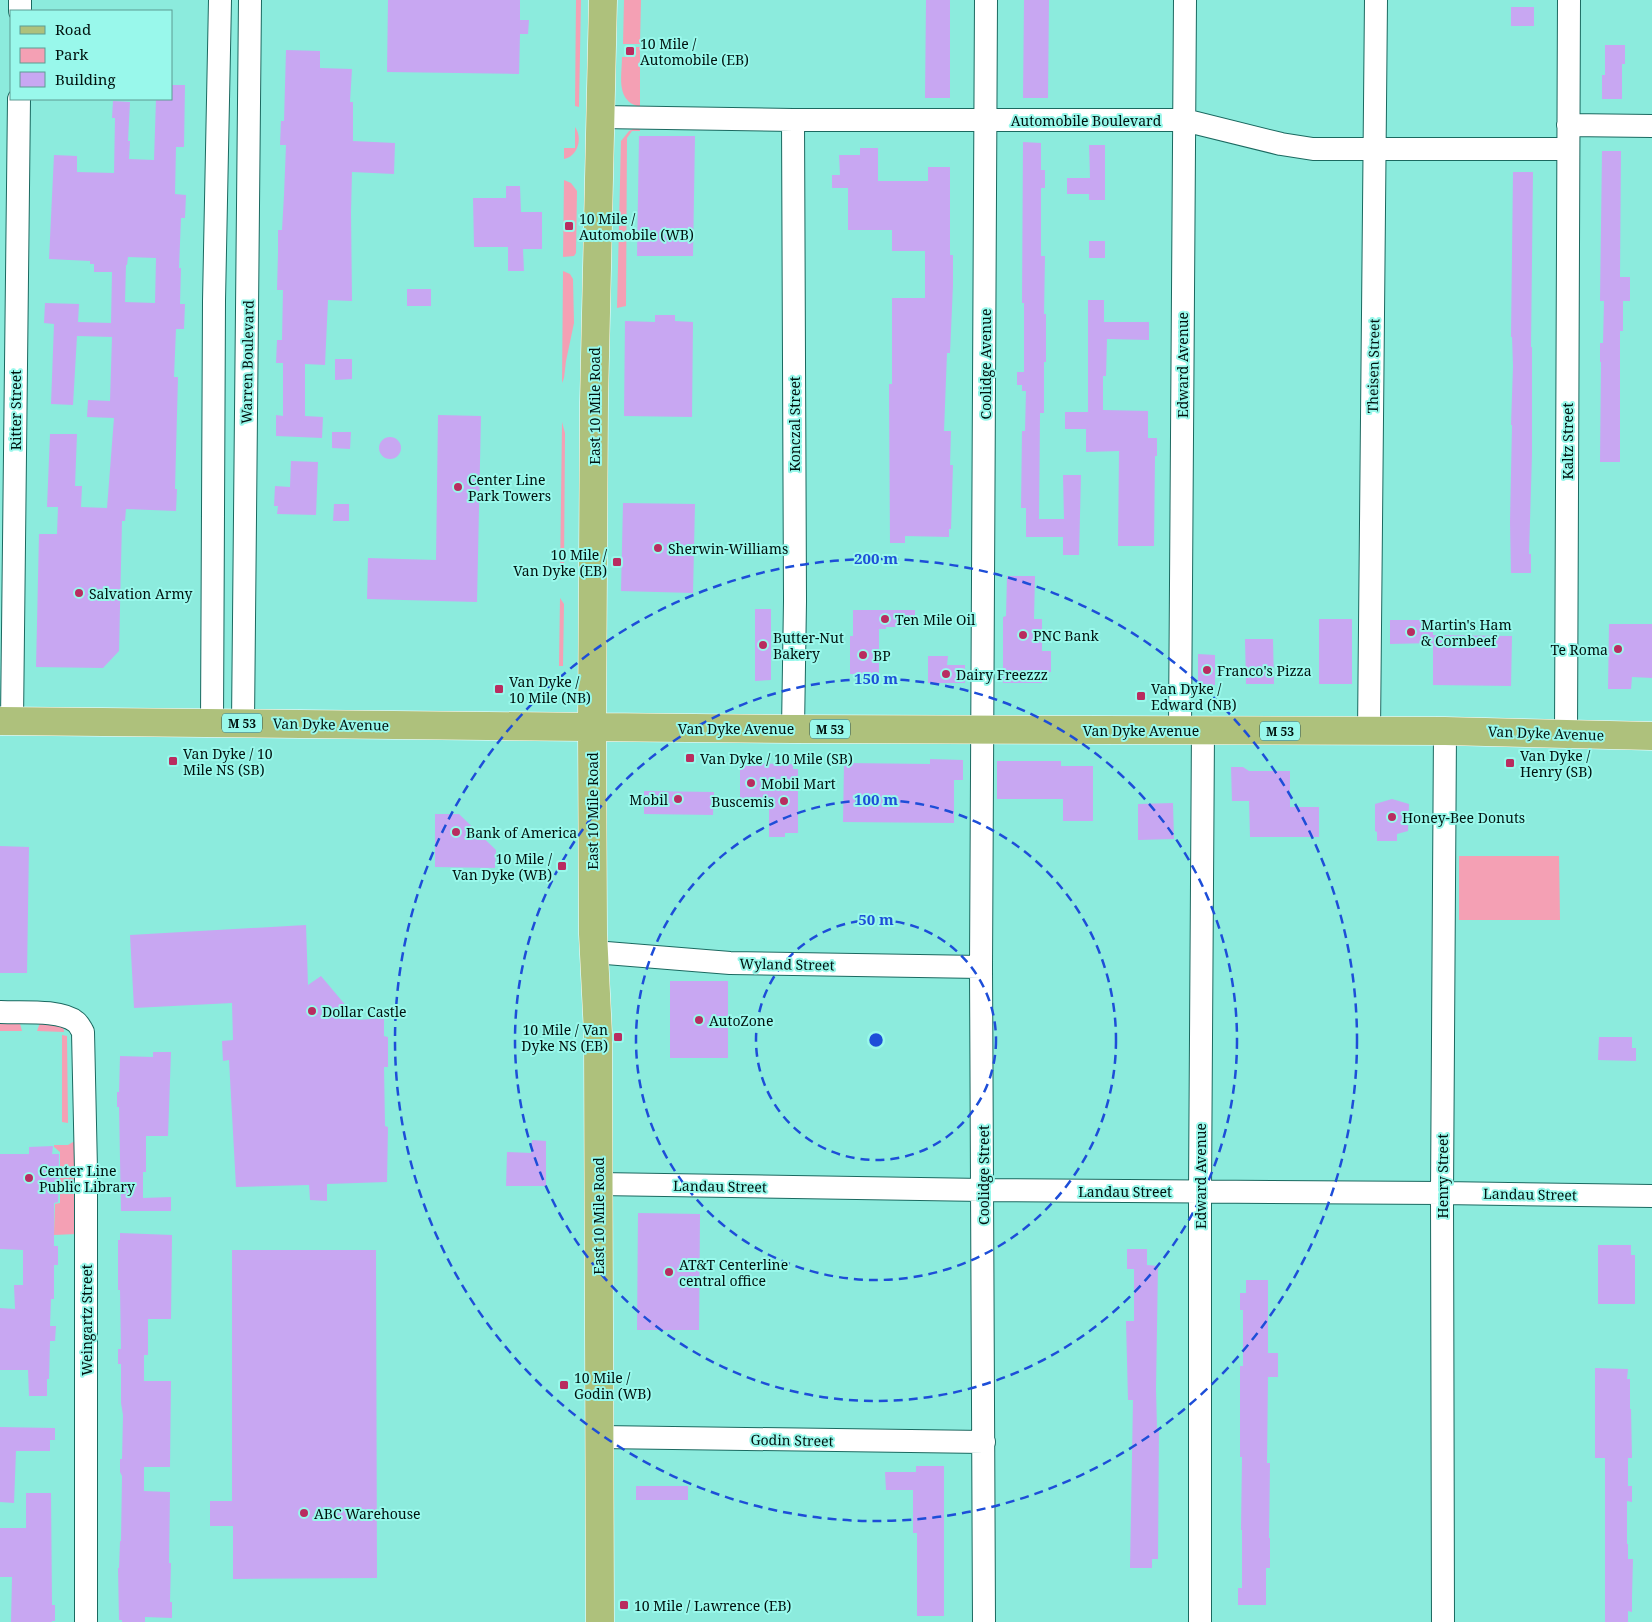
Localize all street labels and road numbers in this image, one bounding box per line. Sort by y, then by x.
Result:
street label: Automobile Boulevard [1011,111,1162,130]
street label: Warren Boulevard [236,299,258,424]
street label: Coolidge Avenue [976,309,995,419]
street label: Edward Avenue [1173,312,1192,418]
street label: Theisen Street [1363,318,1383,414]
street label: East 10 Mile Road [585,347,604,465]
street label: Ritter Street [6,370,25,450]
street label: Konczal Street [785,376,804,472]
street label: Kaltz Street [1558,403,1577,479]
street label: Van Dyke Avenue [273,713,389,735]
road number: M 53 [222,714,262,732]
street label: Van Dyke Avenue [678,719,794,738]
road number: M 53 [810,720,850,739]
street label: Van Dyke Avenue [1083,721,1199,740]
road number: M 53 [1260,721,1300,740]
street label: Van Dyke Avenue [1488,721,1604,745]
street label: East 10 Mile Road [583,752,602,870]
street label: Wyland Street [739,954,835,974]
street label: Edward Avenue [1191,1123,1210,1229]
street label: Coolidge Street [974,1125,993,1225]
street label: Henry Street [1433,1134,1452,1218]
street label: East 10 Mile Road [589,1157,608,1275]
street label: Landau Street [673,1176,767,1196]
street label: Landau Street [1078,1182,1172,1201]
street label: Landau Street [1483,1184,1577,1204]
street label: Weingartz Street [77,1264,96,1376]
street label: Godin Street [750,1430,834,1450]

